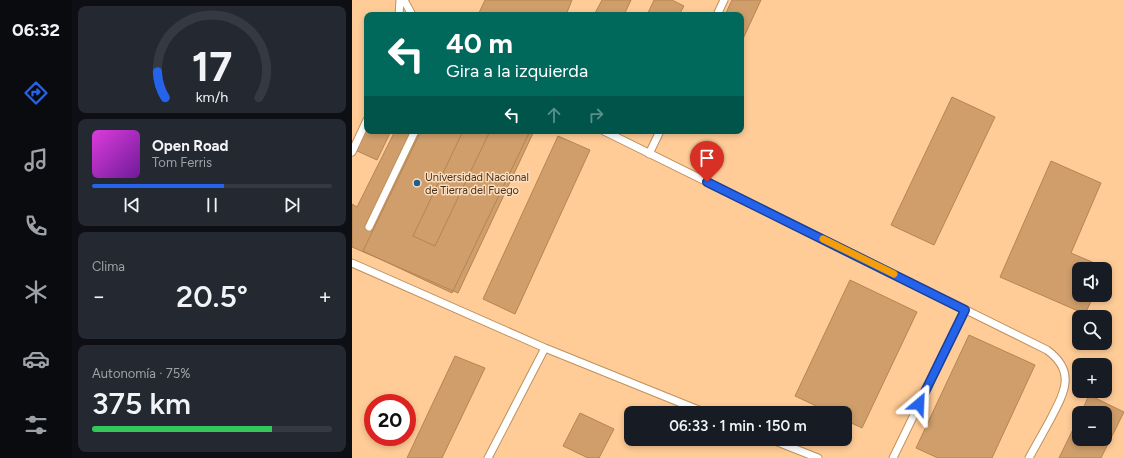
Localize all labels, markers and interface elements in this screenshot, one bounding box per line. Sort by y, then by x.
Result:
text: 06:32 [12,19,60,41]
text: 40 m [446,26,513,60]
icon: left [380,28,432,80]
text: 17 [192,40,232,90]
text: Gira a la izquierda [446,60,588,82]
icon: directions [22,79,50,107]
text: km/h [196,87,228,105]
icon: left [501,104,523,126]
icon: ahead [543,104,565,126]
icon: right [585,104,607,126]
text: Open Road [152,137,229,155]
pin [690,141,724,182]
icon: music [22,146,50,174]
icon: arrive [696,147,718,169]
text: Tom Ferris [152,155,212,170]
place label: Universidad Nacional de Tierra del Fuego [425,171,529,197]
marker: Universidad Nacional de Tierra del Fuego [412,178,422,188]
icon: previous [121,194,143,216]
icon: pause [201,194,223,216]
icon: next [281,194,303,216]
icon: phone [22,212,50,240]
text: Clima [92,259,125,274]
map controls [1072,262,1112,446]
button: sound [1072,262,1112,302]
icon: climate [22,278,50,306]
text: 20.5° [176,278,248,315]
text: − [92,283,106,310]
text: + [318,283,332,310]
button: search [1072,310,1112,350]
icon: car [22,345,50,373]
button: + [1072,358,1112,398]
text: Autonomía · 75% [92,366,190,381]
position arrow [898,383,940,425]
text: 375 km [92,385,191,422]
speed limit sign: 20 [364,394,416,446]
button: − [1072,406,1112,446]
icon: filters [22,411,50,439]
text: 06:33 · 1 min · 150 m [669,417,807,435]

